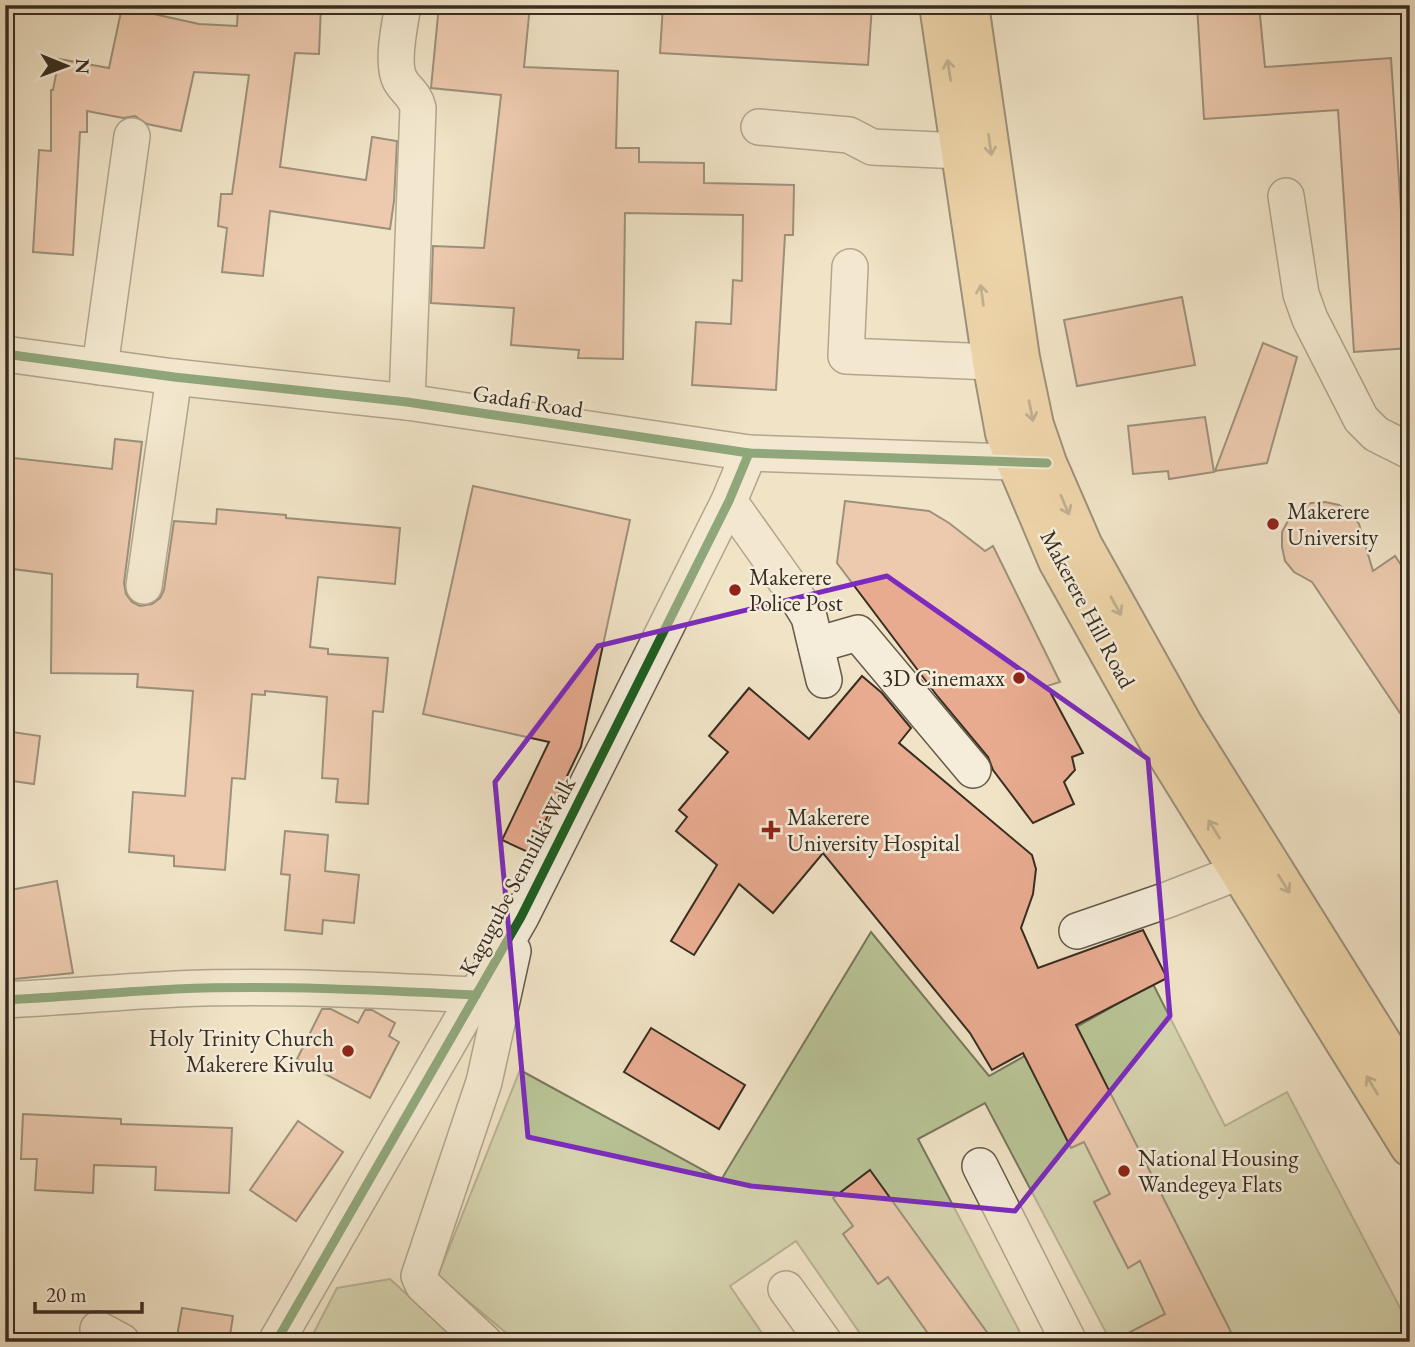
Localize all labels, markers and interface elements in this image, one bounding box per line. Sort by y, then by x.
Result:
north arrow [32,32,102,102]
text: N [70,58,95,75]
one-way arrow [942,59,955,82]
one-way arrow [983,134,996,156]
one-way arrow [975,284,988,307]
street label: Gadafi Road [471,377,586,425]
one-way arrow [1024,399,1038,422]
one-way arrow [1059,493,1072,515]
place label: Makerere University [1287,496,1379,552]
marker: Makerere University [1265,516,1281,532]
street label: Makerere Hill Road [1034,525,1143,694]
place label: Makerere Police Post [749,562,844,618]
marker: Makerere Police Post [727,582,743,598]
one-way arrow [1109,595,1123,615]
place label: 3D Cinemaxx [882,663,1005,693]
marker: 3D Cinemaxx [1011,670,1027,686]
street label: Kagugube Semuliki Walk [452,770,583,980]
place label: Makerere University Hospital [787,802,960,858]
marker: Makerere University Hospital [761,820,781,840]
one-way arrow [1207,820,1222,839]
one-way arrow [1278,874,1292,894]
place label: Holy Trinity Church Makerere Kivulu [149,1023,334,1079]
marker: Holy Trinity Church Makerere Kivulu [340,1043,356,1059]
one-way arrow [1365,1076,1379,1096]
place label: National Housing Wandegeya Flats [1138,1143,1299,1199]
marker: National Housing Wandegeya Flats [1116,1163,1132,1179]
scale bar [35,1270,142,1314]
text: 20 m [46,1281,87,1308]

